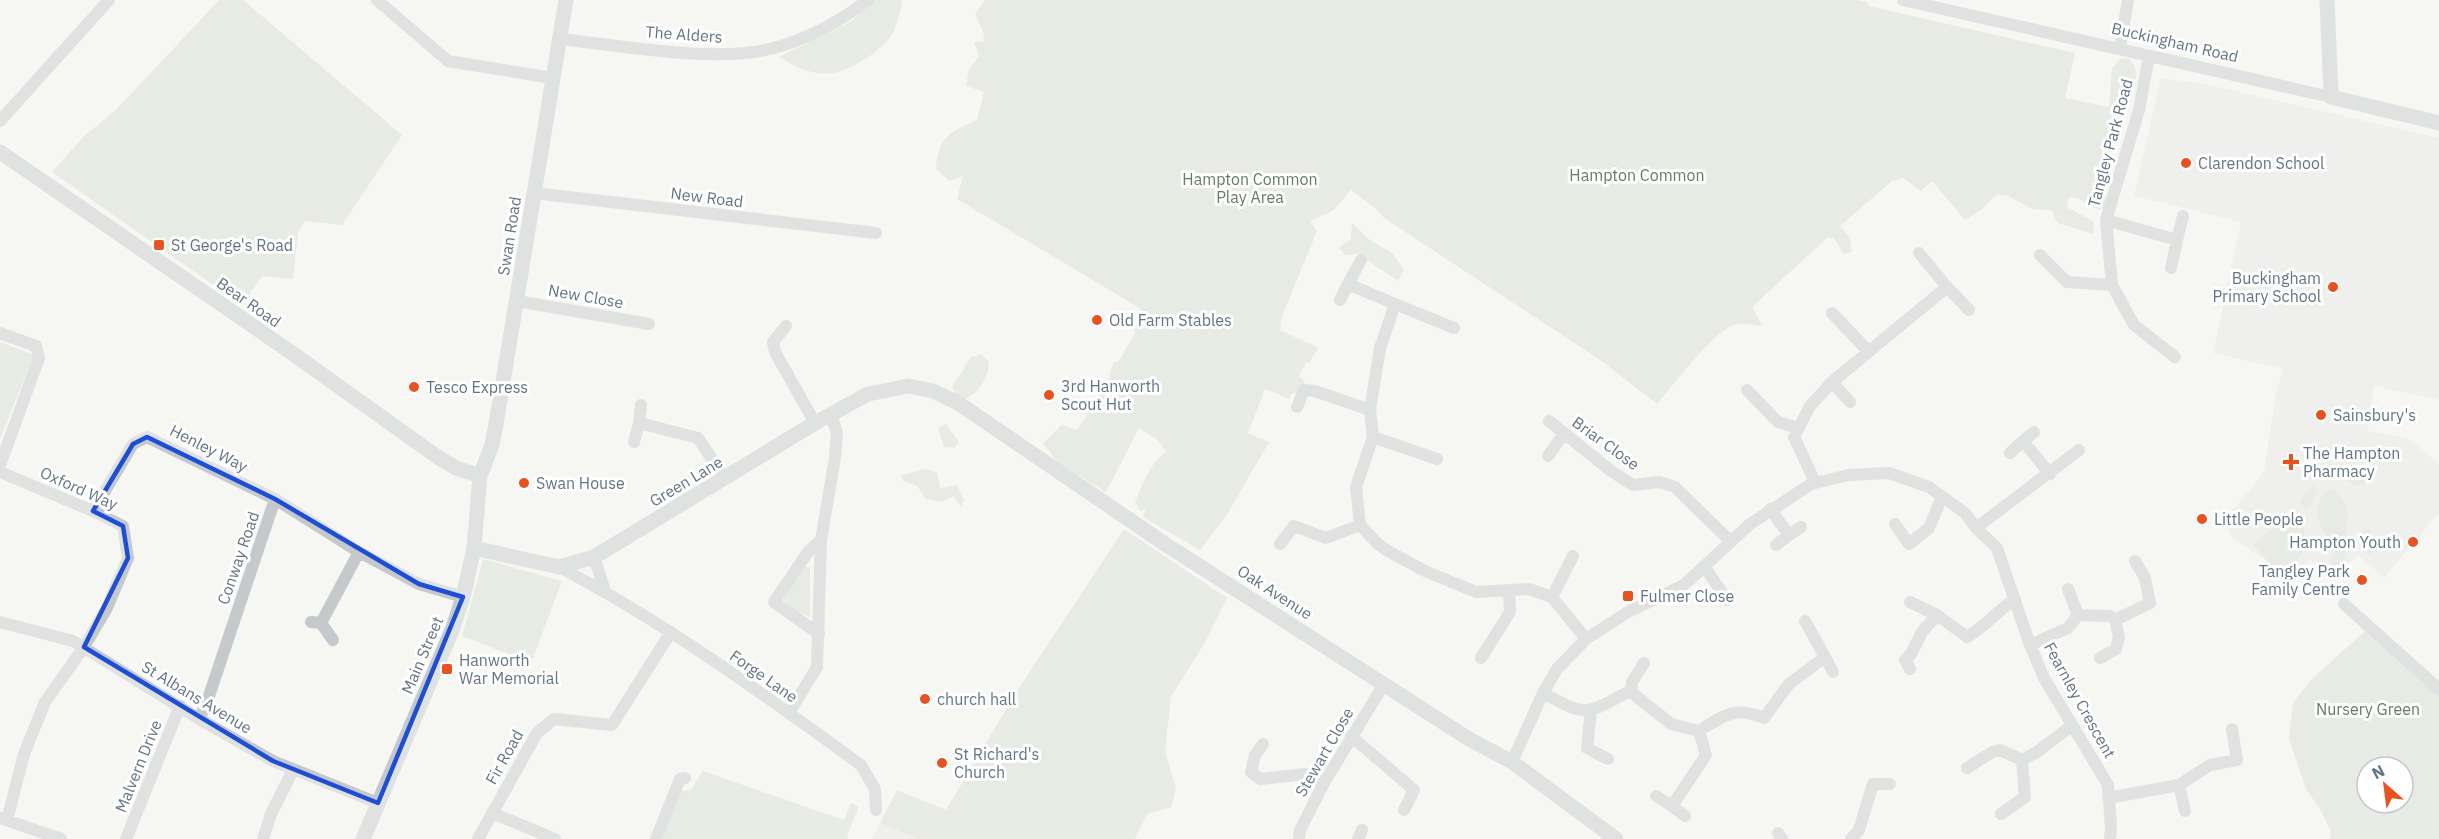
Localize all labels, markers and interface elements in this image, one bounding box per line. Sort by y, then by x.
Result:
street label: Buckingham Road [2110,18,2240,66]
street label: The Alders [645,21,723,47]
street label: Tangley Park Road [2083,77,2137,209]
place label: Clarendon School [2198,153,2324,173]
marker: Clarendon School [2179,156,2193,170]
park label: Hampton Common [1569,165,1705,185]
park label: Hampton Common Play Area [1182,169,1318,207]
street label: New Road [670,183,744,211]
street label: Swan Road [493,195,525,277]
place label: St George's Road [171,235,293,255]
marker: St George's Road [152,238,166,252]
place label: Buckingham Primary School [2213,268,2321,306]
street label: Bear Road [213,273,285,331]
street label: New Close [547,280,625,312]
marker: Buckingham Primary School [2326,280,2340,294]
place label: Old Farm Stables [1109,310,1232,330]
marker: Old Farm Stables [1090,313,1104,327]
place label: 3rd Hanworth Scout Hut [1061,376,1160,414]
place label: Tesco Express [426,377,528,397]
marker: Tesco Express [407,380,421,394]
marker: 3rd Hanworth Scout Hut [1042,388,1056,402]
place label: Sainsbury's [2333,405,2416,425]
marker: Sainsbury's [2314,408,2328,422]
street label: Briar Close [1568,412,1644,474]
street label: Henley Way [167,420,251,476]
place label: The Hampton Pharmacy [2303,443,2400,481]
street label: Green Lane [646,451,726,511]
marker: The Hampton Pharmacy [2284,455,2298,469]
street label: Oxford Way [37,462,121,514]
place label: Swan House [536,473,625,493]
marker: Swan House [517,476,531,490]
street label: Conway Road [213,509,263,607]
place label: Little People [2214,509,2304,529]
marker: Little People [2195,512,2209,526]
place label: Hampton Youth [2289,532,2401,552]
marker: Hampton Youth [2406,535,2420,549]
street label: Oak Avenue [1234,560,1316,624]
place label: Tangley Park Family Centre [2251,561,2351,599]
marker: Tangley Park Family Centre [2355,573,2369,587]
place label: Fulmer Close [1640,586,1734,606]
marker: Fulmer Close [1621,589,1635,603]
street label: Main Street [397,613,447,697]
street label: Fearnley Crescent [2040,639,2120,761]
street label: Forge Lane [726,645,802,707]
place label: Hanworth War Memorial [459,650,559,688]
street label: St Albans Avenue [138,656,256,738]
marker: Hanworth War Memorial [440,662,454,676]
place label: church hall [937,689,1016,709]
marker: church hall [918,692,932,706]
park label: Nursery Green [2316,699,2420,719]
street label: Stewart Close [1290,704,1358,800]
street label: Malvern Drive [110,717,166,815]
street label: Fir Road [481,726,527,788]
place label: St Richard's Church [954,744,1039,782]
north arrow [2355,755,2415,815]
marker: St Richard's Church [935,756,949,770]
text: N [2368,760,2388,783]

